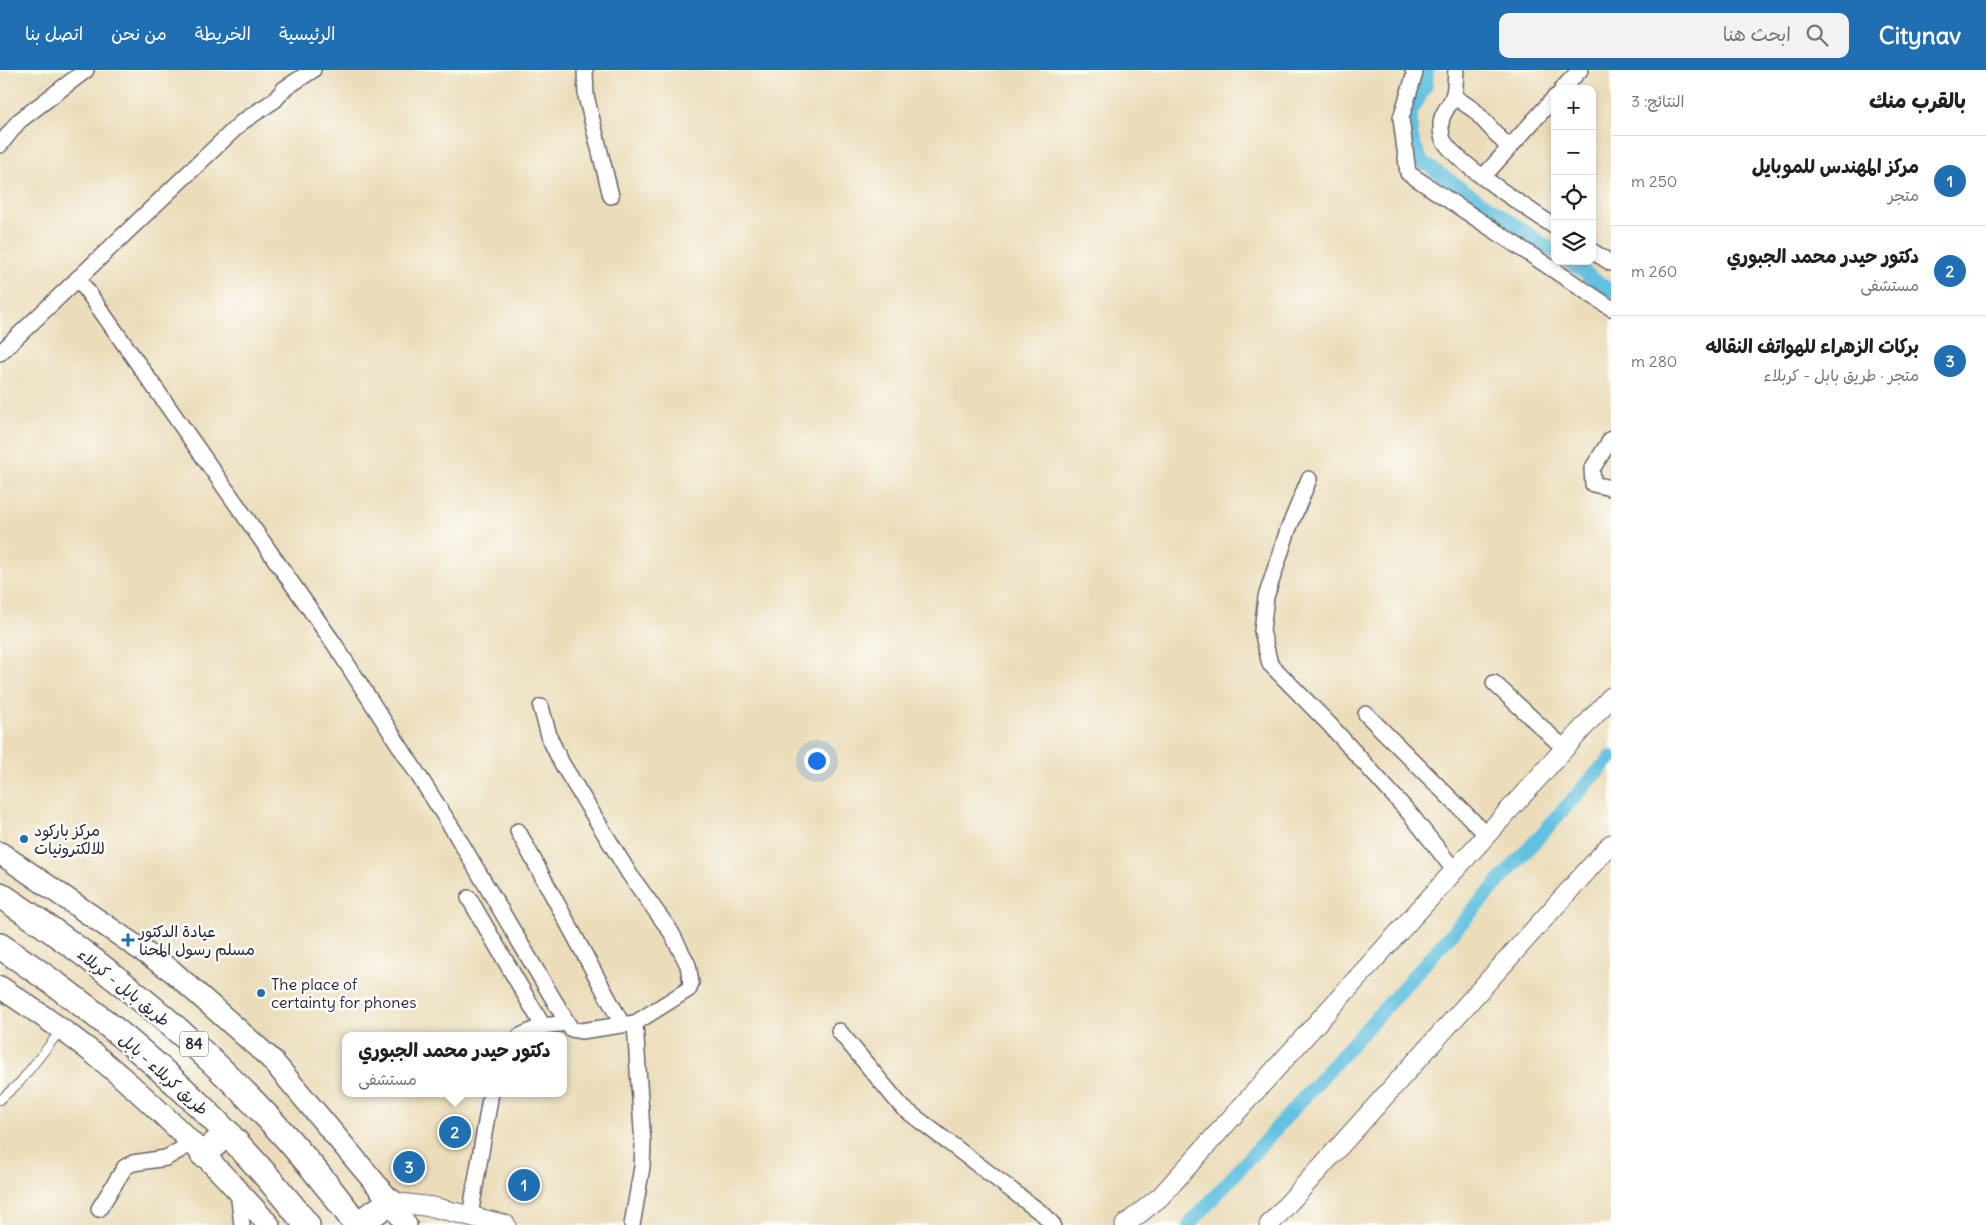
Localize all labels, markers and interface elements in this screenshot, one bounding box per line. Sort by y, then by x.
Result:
search box [1499,13,1849,58]
text: Citynav [1879,20,1961,50]
icon: search [1803,21,1831,49]
text: اتصل بنا [25,22,83,45]
text: من نحن [111,22,167,45]
text: الخريطة [195,22,251,45]
text: الرئيسية [279,22,336,45]
text: ابحث هنا [1723,22,1791,46]
map controls [1551,85,1596,265]
button: + [1551,85,1596,130]
text: بالقرب منك [1869,87,1966,114]
text: النتائج: 3 [1631,91,1684,111]
button: − [1551,130,1596,175]
text: مركز المهندس للموبايل [1752,154,1919,178]
text: 250 m [1631,171,1677,191]
text: 1 [1947,171,1953,191]
button: locate [1551,175,1596,220]
text: متجر [1888,185,1919,205]
button: layers [1551,220,1596,265]
text: دكتور حيدر محمد الجبوري [1727,244,1919,268]
text: 260 m [1631,261,1677,281]
text: 2 [1946,261,1954,281]
text: مستشفى [1860,275,1919,295]
text: بركات الزهراء للهواتف النقاله [1706,334,1919,358]
text: 280 m [1631,351,1677,371]
text: 3 [1945,351,1955,371]
text: متجر · طريق بابل - كربلاء [1763,365,1919,385]
your location [804,748,830,774]
place label: مركز باركود للالكترونيات [34,820,105,858]
marker: مركز باركود للالكترونيات [18,833,30,845]
place label: عيادة الدكتور مسلم رسول المحنا [137,921,255,962]
marker: عيادة الدكتور مسلم رسول المحنا [121,933,135,947]
street label: طريق بابل - كربلاء [74,944,174,1030]
place label: The place of certainty for phones [271,974,416,1012]
marker: The place of certainty for phones [255,987,267,999]
street label: طريق كربلاء - بابل [115,1029,213,1119]
road number: 84 [180,1032,208,1056]
popup [342,1032,567,1097]
text: دكتور حيدر محمد الجبوري [358,1038,551,1062]
text: مستشفى [358,1069,417,1089]
pin: 2 [439,1113,471,1151]
pin: 3 [393,1148,425,1186]
pin: 1 [508,1166,540,1204]

